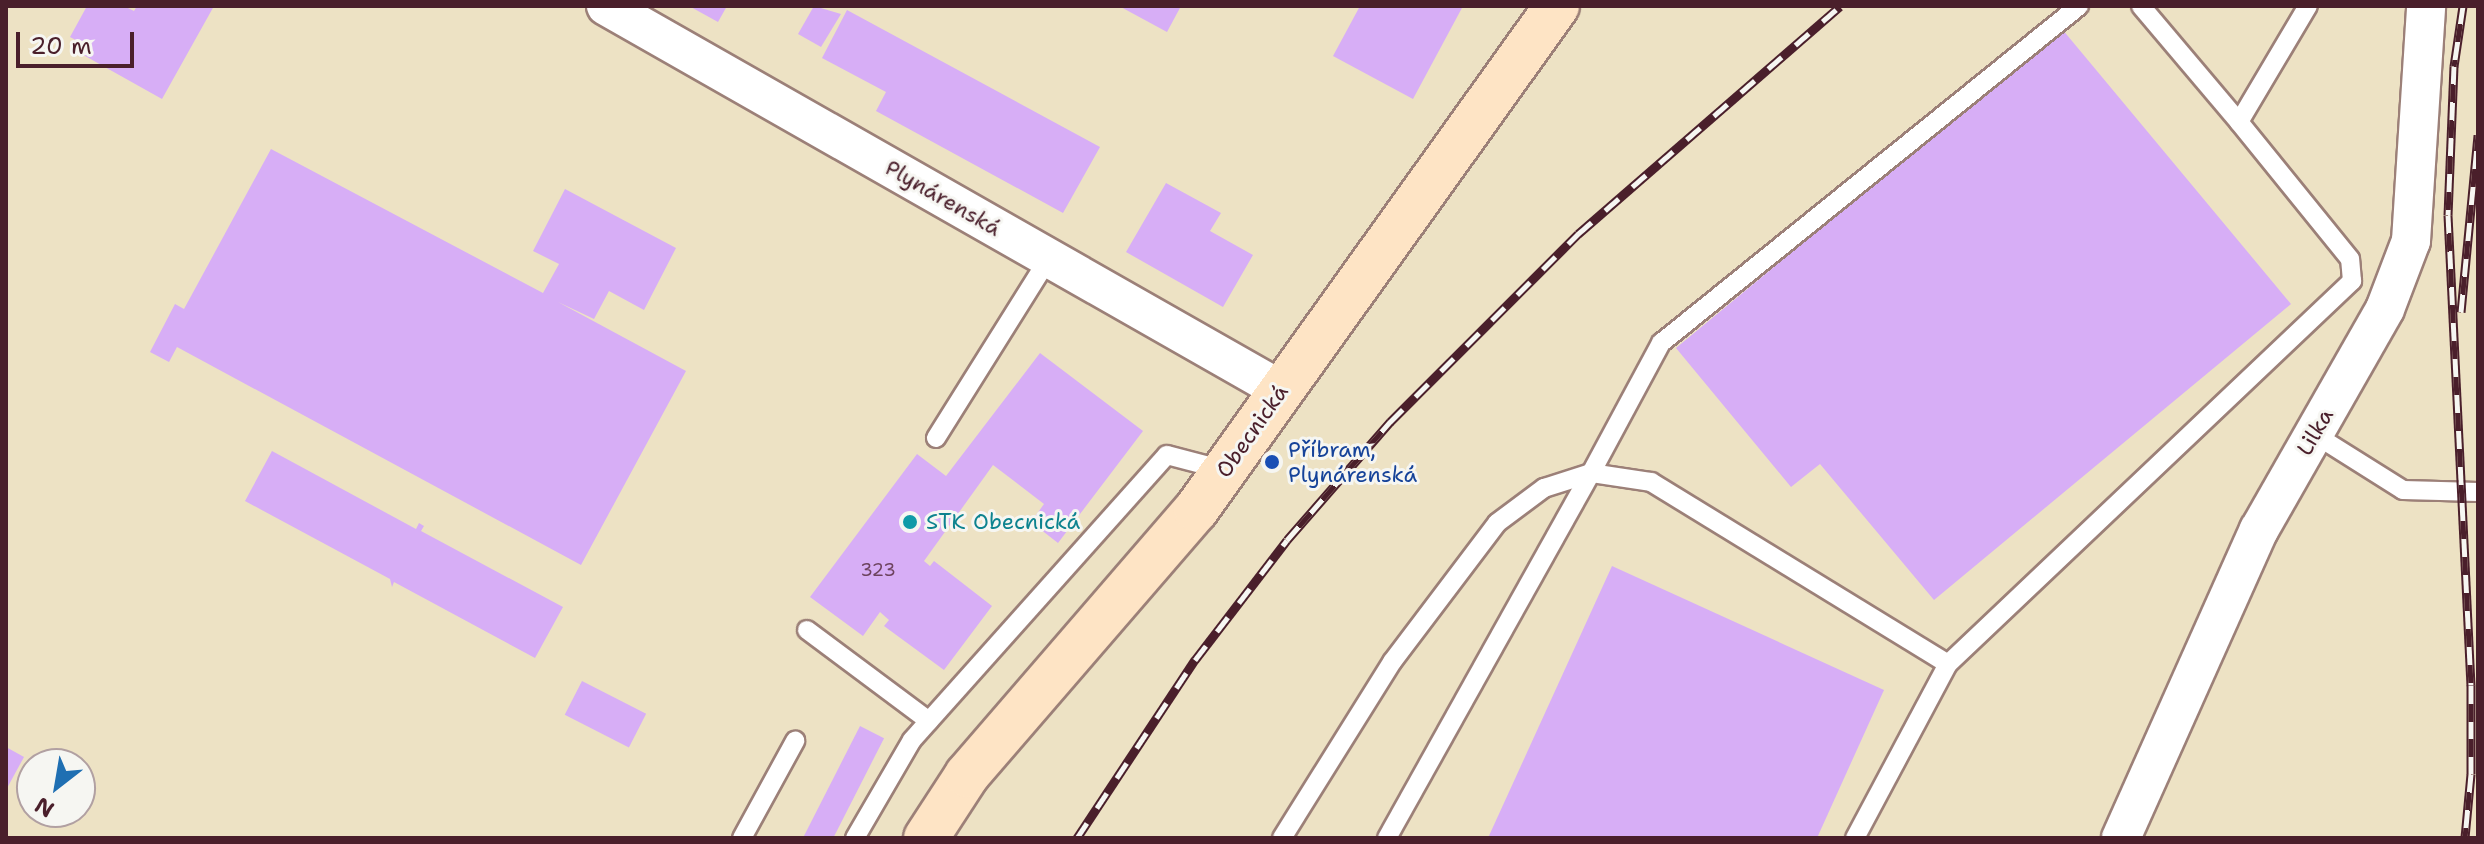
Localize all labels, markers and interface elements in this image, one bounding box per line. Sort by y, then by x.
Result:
scale bar [20,16,138,66]
text: 20 m [30,30,92,62]
street label: Plynárenská [880,154,1006,242]
street label: Obecnická [1210,379,1294,483]
street label: Lilka [2291,404,2339,460]
place label: Příbram, Plynárenská [1288,436,1417,488]
marker: Příbram, Plynárenská [1263,453,1281,471]
place label: STK Obecnická [926,509,1080,535]
marker: STK Obecnická [901,513,919,531]
house number: 323 [860,559,896,581]
north arrow [16,748,96,828]
text: N [29,790,59,824]

